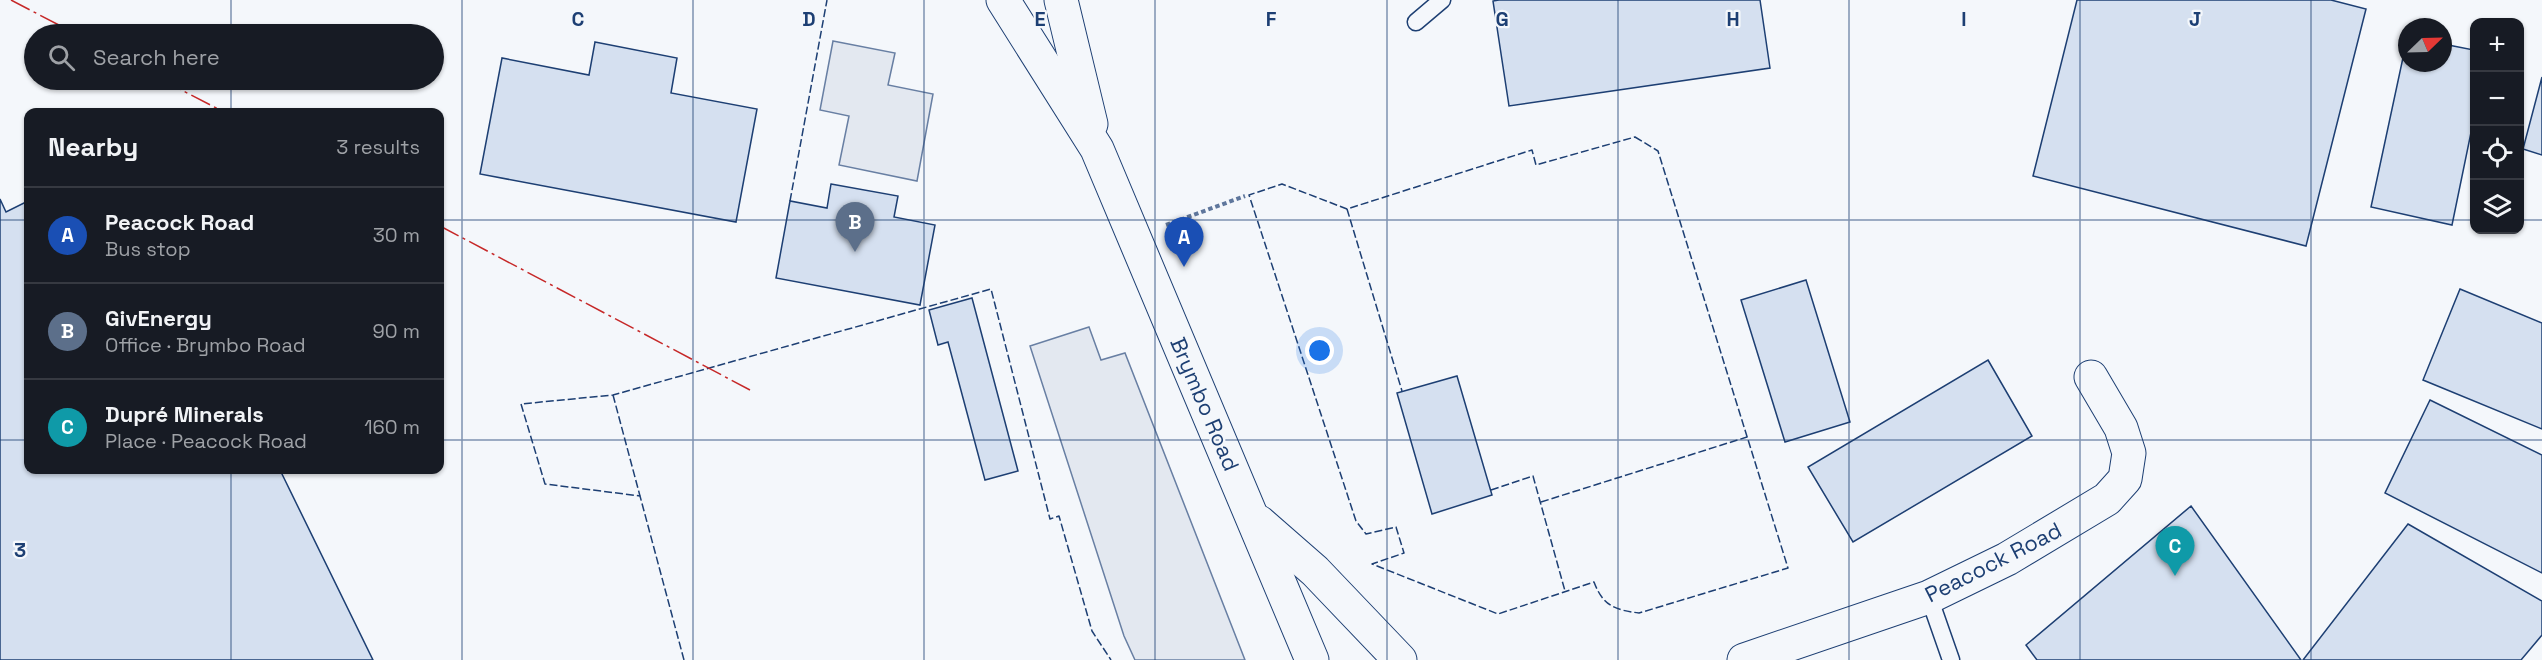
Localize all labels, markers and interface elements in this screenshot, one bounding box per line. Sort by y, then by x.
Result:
text: C [572,6,585,32]
text: D [802,6,816,32]
text: E [1034,6,1046,32]
text: F [1266,6,1277,32]
text: G [1495,6,1509,32]
text: H [1726,6,1740,32]
text: I [1961,6,1967,32]
text: J [2189,6,2201,32]
north arrow [2398,18,2452,72]
map controls [2470,18,2524,234]
button: + [2470,18,2524,72]
search box [24,24,444,90]
icon: search [45,41,78,74]
text: Search here [93,43,220,71]
button: − [2470,72,2524,126]
button: locate [2470,126,2524,180]
text: Nearby [48,130,138,164]
text: 3 results [336,134,420,160]
button: layers [2470,180,2524,234]
pin: B [836,202,874,252]
text: Peacock Road [105,208,254,236]
pin: A [1164,218,1204,267]
text: A [61,222,74,248]
text: 30 m [373,222,420,248]
text: Bus stop [105,236,191,262]
text: GivEnergy [105,304,212,332]
text: B [61,318,74,344]
text: 90 m [373,318,420,344]
text: Office · Brymbo Road [105,332,306,358]
street label: Brymbo Road [1164,333,1246,475]
your location [1305,336,1334,365]
text: Dupré Minerals [105,400,264,428]
text: C [61,414,74,440]
text: 160 m [364,414,420,440]
text: Place · Peacock Road [105,428,307,454]
street label: Peacock Road [1920,516,2066,608]
pin: C [2156,526,2194,576]
text: 3 [14,537,26,563]

